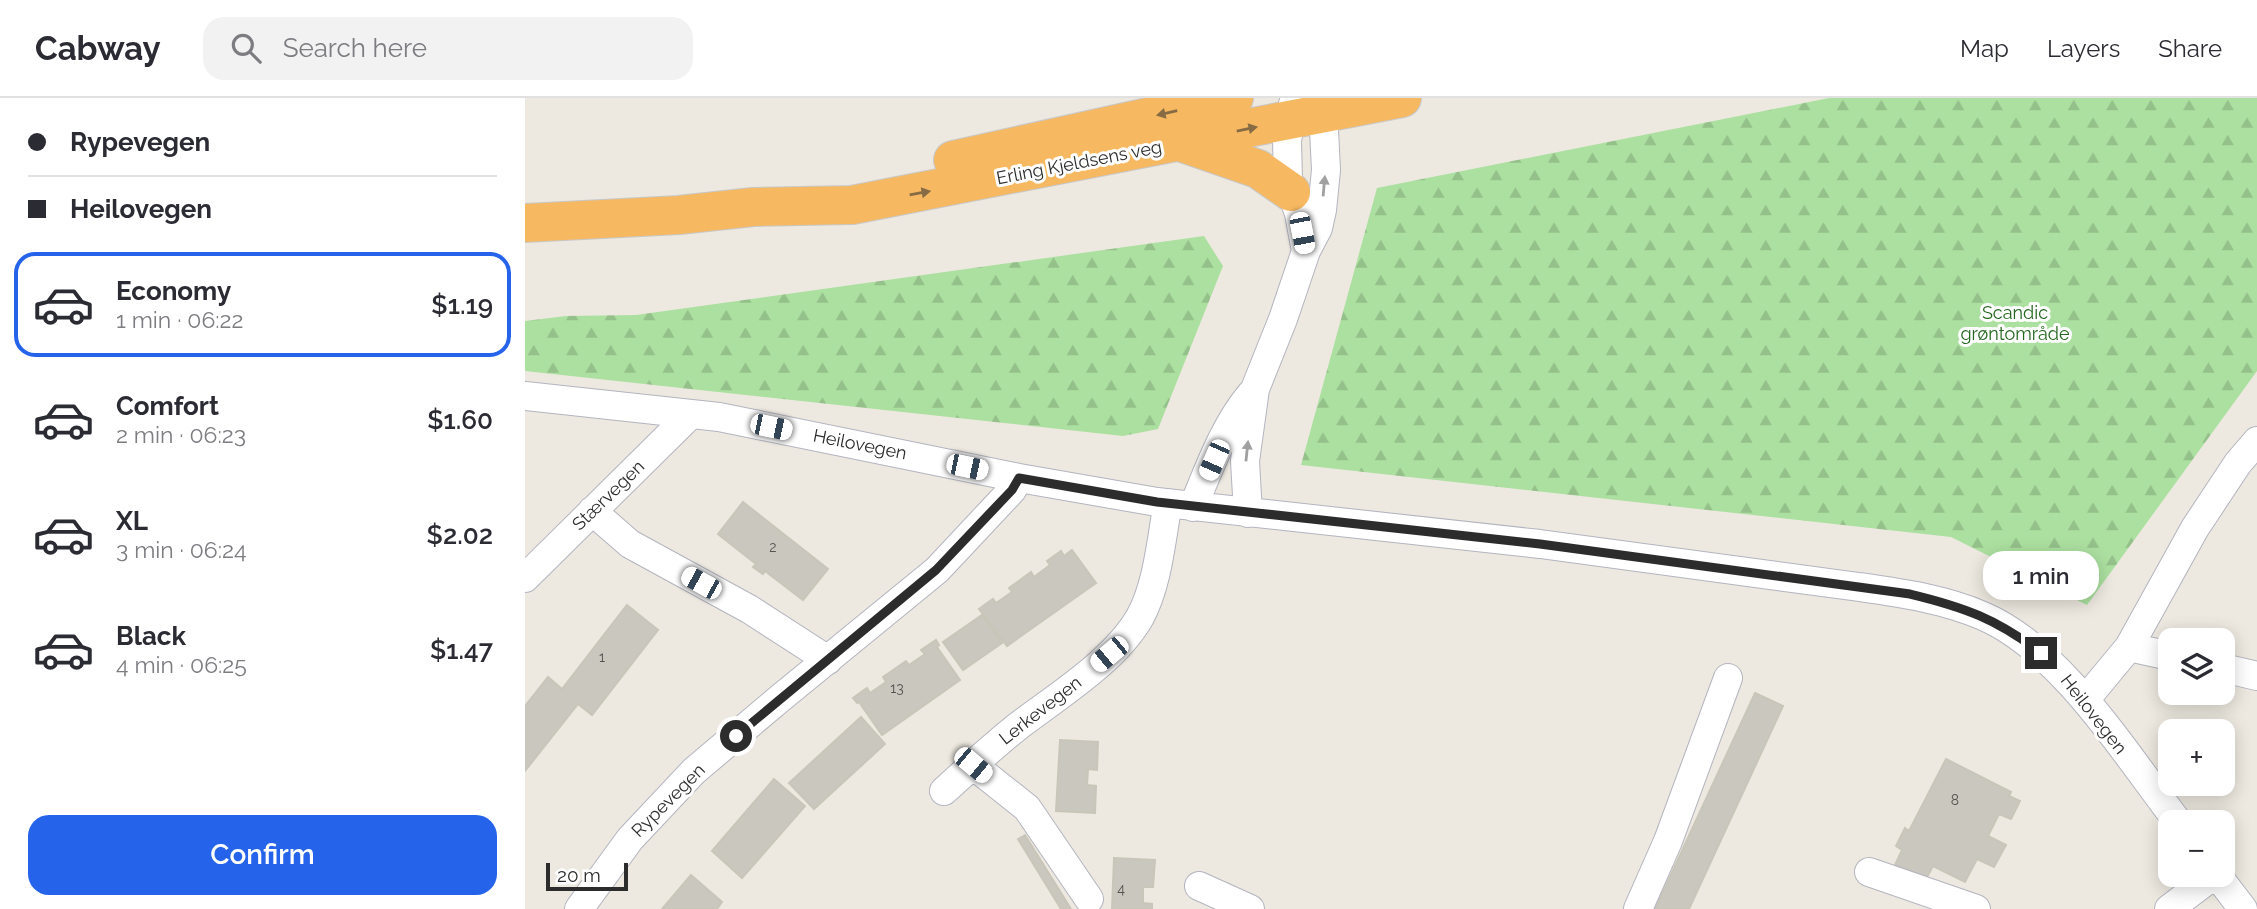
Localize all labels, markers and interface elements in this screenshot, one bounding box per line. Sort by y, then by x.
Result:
search box [203,17,693,80]
text: Cabway [35,29,161,68]
icon: search [227,29,265,67]
text: Search here [283,33,427,63]
text: Map [1960,34,2009,63]
text: Layers [2047,34,2120,63]
text: Share [2158,34,2222,63]
one-way arrow [1156,108,1178,119]
one-way arrow [1237,123,1259,134]
text: Rypevegen [70,127,210,157]
street label: Erling Kjeldsens veg [995,136,1163,188]
one-way arrow [1319,175,1330,197]
one-way arrow [909,187,931,198]
text: Heilovegen [70,194,212,224]
car [1288,210,1317,256]
icon: car [32,273,95,336]
text: Economy [116,276,231,306]
text: $1.19 [431,290,493,320]
park label: Scandic grøntområde [1960,302,2070,344]
text: 1 min · 06:22 [116,306,244,333]
icon: car [32,388,95,451]
text: Comfort [116,391,219,421]
text: $1.60 [427,405,493,435]
car [749,412,794,442]
text: 2 min · 06:23 [116,421,246,448]
street label: Heilovegen [811,425,909,463]
car [1196,437,1233,483]
one-way arrow [1242,440,1253,462]
car [945,452,990,482]
street label: Stærvegen [568,456,648,534]
icon: car [32,503,95,566]
text: XL [116,506,148,536]
text: $2.02 [427,520,493,550]
text: 3 min · 06:24 [116,536,247,563]
house number: 2 [769,539,777,555]
callout: 1 min [1983,552,2099,601]
text: 1 min [2012,562,2070,589]
car [678,564,725,602]
icon: car [32,618,95,681]
text: Black [116,621,186,651]
map controls [2158,628,2235,887]
button: layers [2158,628,2235,705]
car [1087,632,1132,676]
text: $1.47 [430,635,493,665]
route end [2025,637,2057,669]
house number: 1 [599,649,605,665]
text: 4 min · 06:25 [116,651,247,678]
street label: Heilovegen [2057,670,2131,758]
street label: Lerkevegen [995,671,1085,749]
house number: 13 [890,680,904,696]
button: + [2158,719,2235,796]
route start [720,720,752,752]
car [951,743,996,787]
street label: Rypevegen [627,759,709,841]
house number: 8 [1951,792,1959,808]
button: − [2158,810,2235,887]
button: Confirm [28,815,497,895]
scale bar [546,860,628,892]
text: 20 m [557,864,601,886]
house number: 4 [1117,881,1125,897]

